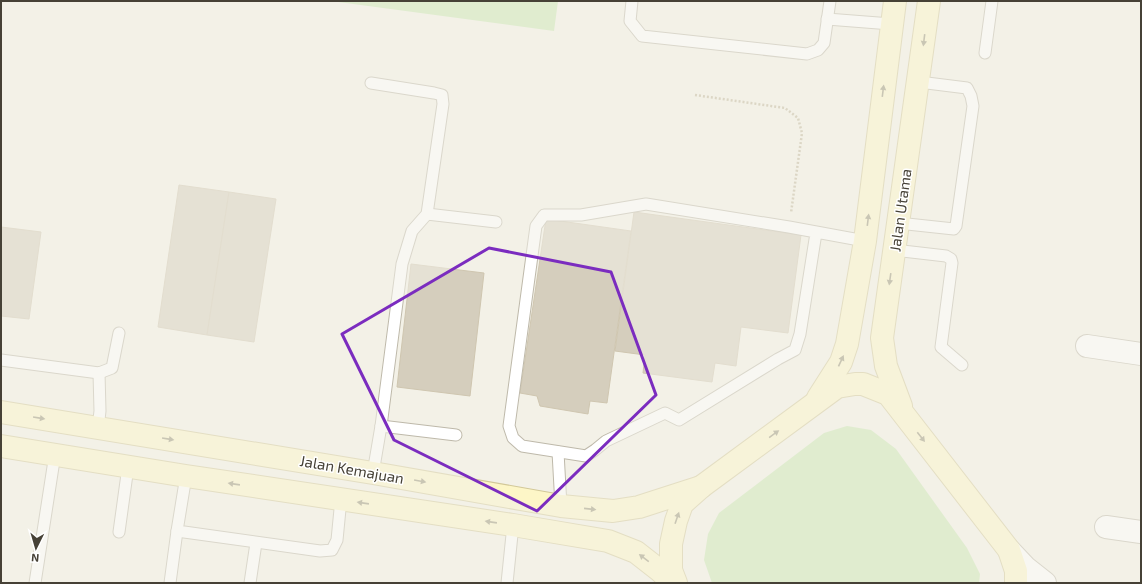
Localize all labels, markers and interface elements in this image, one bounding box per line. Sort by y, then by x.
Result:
one-way arrow [921,34,927,46]
one-way arrow [880,85,886,97]
street label: Jalan Utama [885,167,915,253]
one-way arrow [864,214,871,226]
one-way arrow [887,273,893,285]
one-way arrow [838,355,844,366]
one-way arrow [33,415,46,421]
one-way arrow [768,430,779,438]
one-way arrow [917,431,926,442]
one-way arrow [162,436,174,442]
street label: Jalan Kemajuan [298,451,405,488]
one-way arrow [414,478,426,484]
one-way arrow [228,481,240,487]
one-way arrow [357,500,369,506]
one-way arrow [584,506,596,512]
one-way arrow [675,511,681,523]
one-way arrow [485,519,497,525]
north arrow [16,528,56,568]
text: N [31,552,40,565]
one-way arrow [638,554,649,562]

